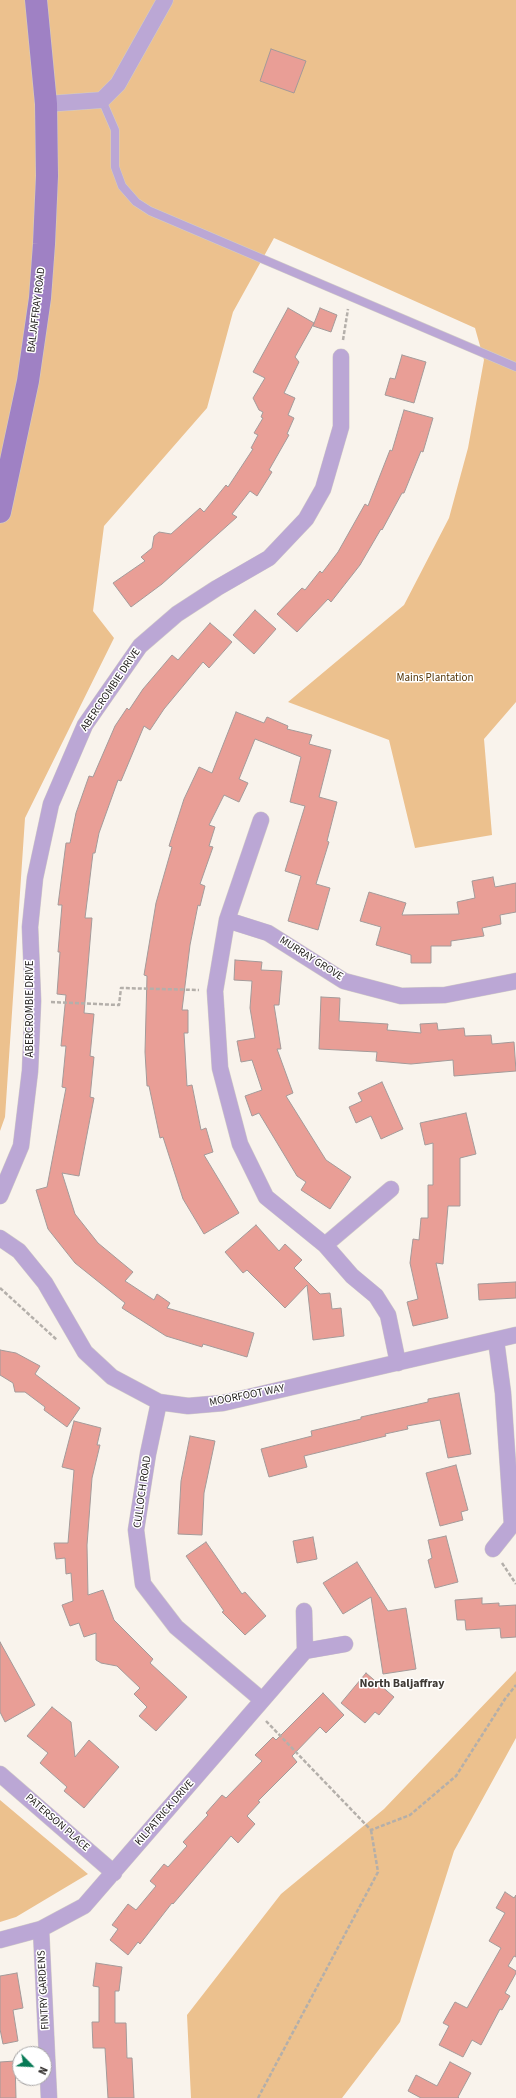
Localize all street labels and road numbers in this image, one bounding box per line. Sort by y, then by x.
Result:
street label: BALJAFFRAY ROAD [25,267,49,353]
street label: ABERCROMBIE DRIVE [78,646,144,734]
street label: MURRAY GROVE [277,934,345,984]
street label: ABERCROMBIE DRIVE [24,960,38,1058]
street label: MOORFOOT WAY [208,1382,286,1410]
street label: CULLOCH ROAD [131,1455,155,1529]
street label: KILPATRICK DRIVE [133,1777,197,1849]
street label: PATERSON PLACE [22,1791,92,1855]
street label: FINTRY GARDENS [35,1950,53,2030]

